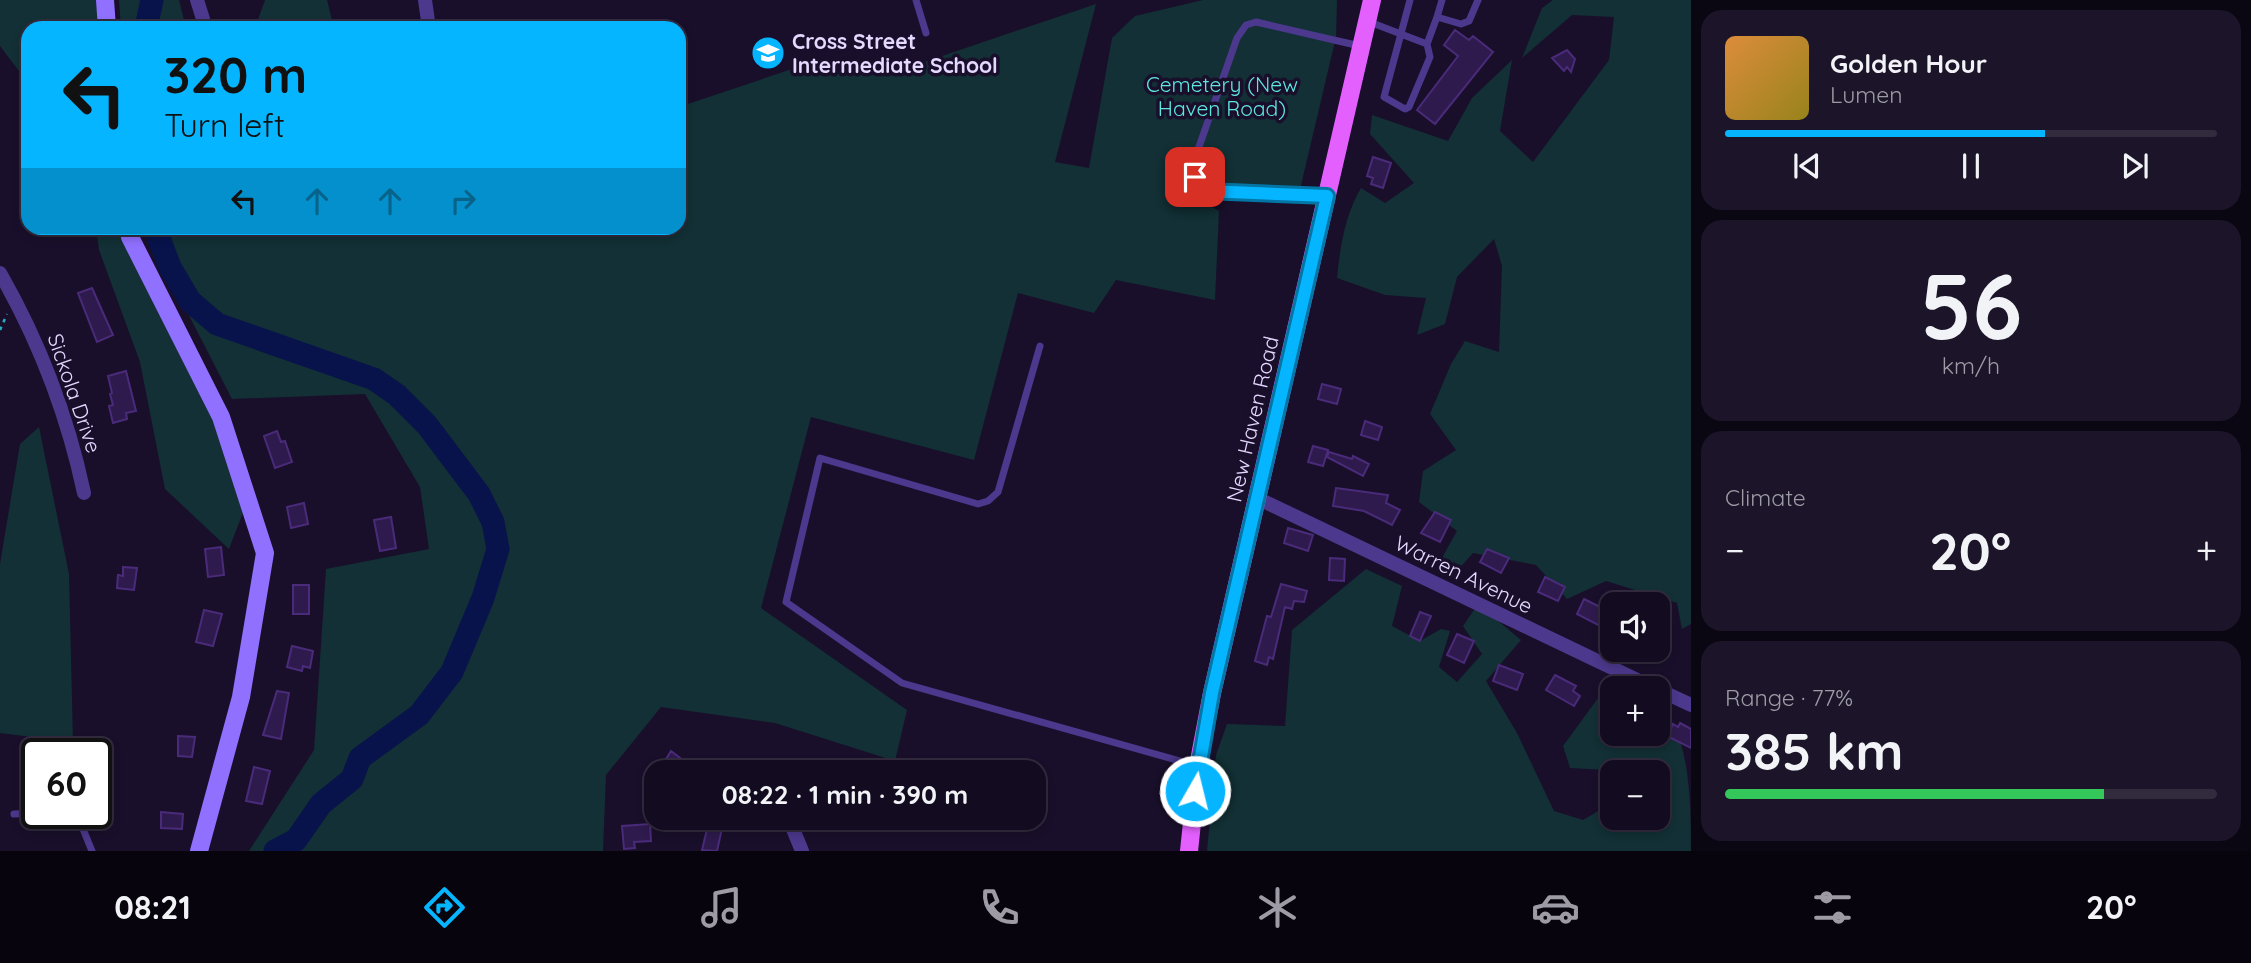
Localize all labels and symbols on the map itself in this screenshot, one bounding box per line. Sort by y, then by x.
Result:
place label: Cross Street Intermediate School [792,28,998,78]
school or university icon: Cross Street Intermediate School [749,34,787,72]
park label: Cemetery (New Haven Road) [1146,71,1298,121]
pin [1165,147,1225,207]
street label: Sickola Drive [42,330,108,456]
street label: New Haven Road [1220,334,1284,504]
street label: Warren Avenue [1391,529,1537,619]
speed limit sign: 60 [21,738,112,829]
position arrow [1158,754,1232,828]

